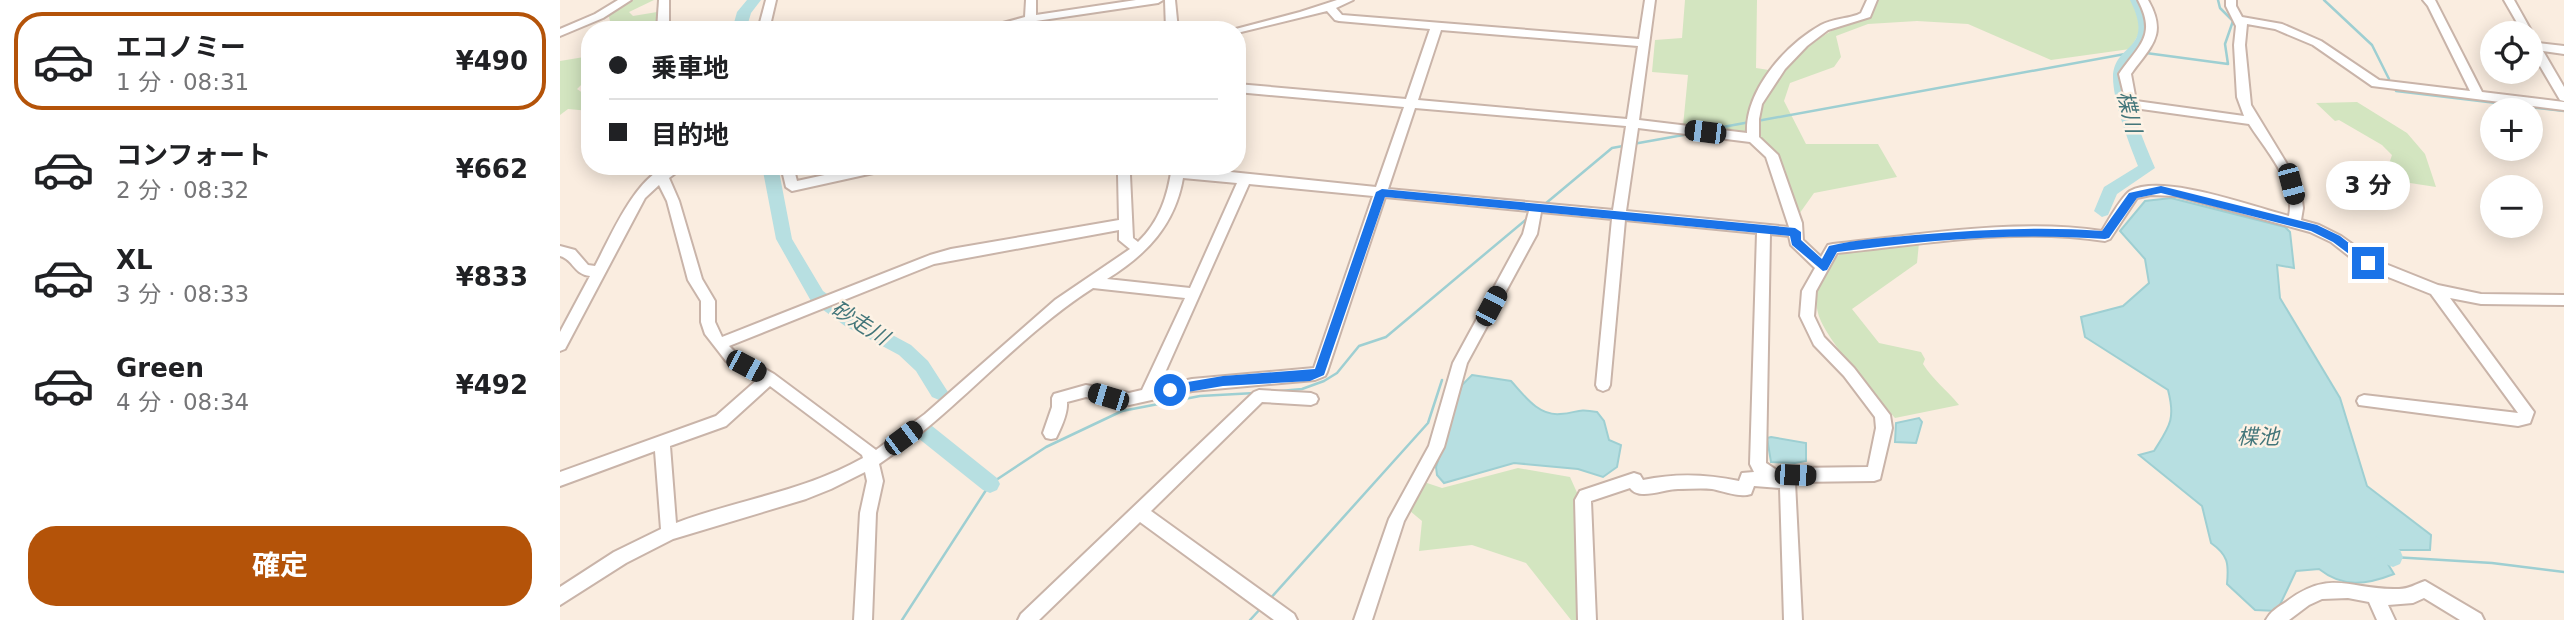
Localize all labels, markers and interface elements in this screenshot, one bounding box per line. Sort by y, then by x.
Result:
map controls [2480,21,2543,238]
button: locate [2480,21,2543,84]
icon: car [32,30,95,93]
text: エコノミー [116,32,246,62]
text: ¥490 [456,46,528,76]
text: 乗車地 [651,53,729,83]
text: 1 分 · 08:31 [116,69,249,95]
water label: 楪川 [2112,89,2146,137]
button: + [2480,98,2543,161]
car [1683,119,1728,145]
text: 目的地 [651,120,729,150]
icon: car [32,138,95,201]
text: コンフォート [116,140,271,170]
text: ¥662 [456,154,528,184]
car [2276,161,2307,207]
callout: 3 分 [2326,162,2410,210]
text: 3 分 [2344,172,2392,198]
button: − [2480,175,2543,238]
text: 2 分 · 08:32 [116,177,249,203]
text: XL [116,245,153,275]
icon: car [32,246,95,309]
route end [2352,247,2384,279]
text: ¥833 [456,262,528,292]
text: 3 分 · 08:33 [116,281,249,307]
car [1472,283,1511,329]
water label: 砂走川 [827,296,895,351]
car [723,347,770,385]
text: Green [116,353,204,383]
icon: car [32,354,95,417]
text: ¥492 [456,370,528,400]
route start [1154,374,1186,406]
car [1085,381,1132,413]
text: 4 分 · 08:34 [116,389,249,415]
car [880,417,927,459]
water label: 楪池 [2237,425,2281,449]
car [1774,464,1817,486]
button: 確定 [28,526,532,606]

